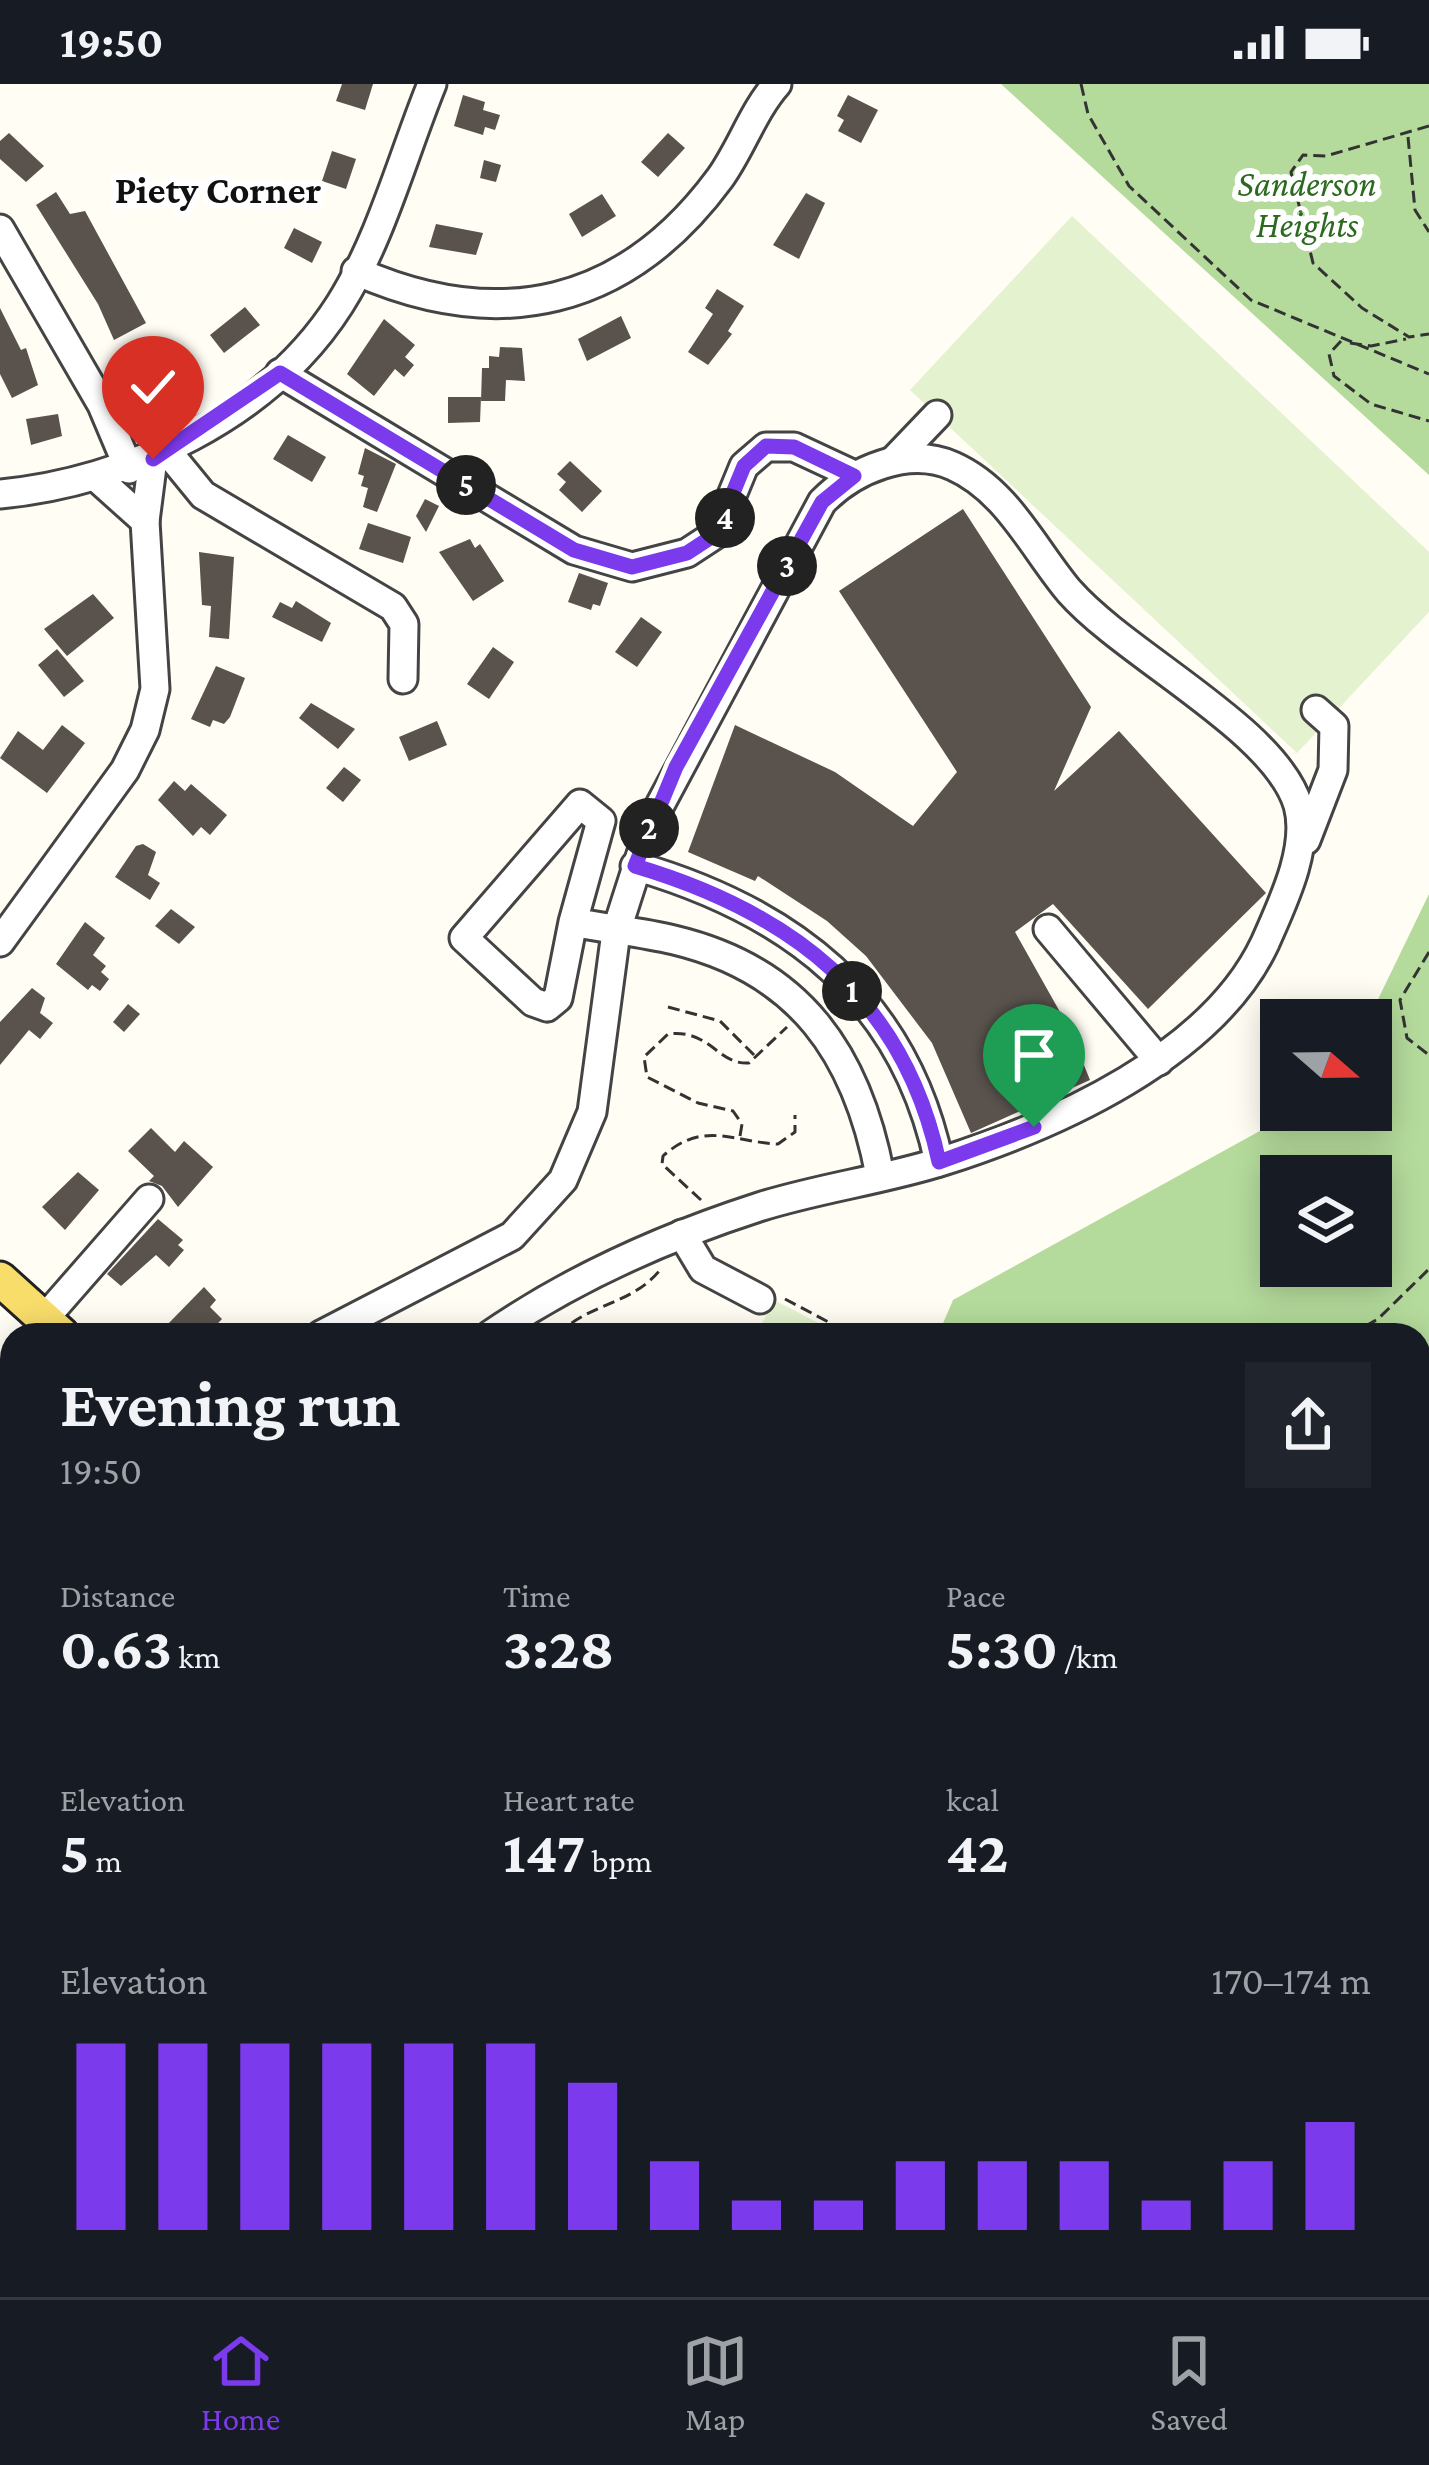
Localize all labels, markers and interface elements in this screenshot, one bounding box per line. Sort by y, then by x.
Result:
text: 19:50 [60,17,163,67]
park label: Sanderson Heights [1237,164,1377,245]
district label: Piety Corner [115,168,322,211]
pin [102,336,204,459]
icon: check [120,354,186,420]
pin: 5 [436,455,496,515]
text: 5 [458,466,474,503]
pin: 4 [695,488,755,548]
text: 4 [716,499,734,536]
pin: 3 [757,536,817,596]
text: 3 [779,547,795,584]
pin: 2 [619,798,679,858]
text: 2 [641,809,657,846]
pin: 1 [822,961,882,1021]
text: 1 [846,972,858,1009]
north arrow [1260,999,1392,1131]
map controls [1260,999,1392,1287]
pin [983,1004,1085,1127]
icon: arrive [1001,1022,1067,1088]
button: layers [1260,1155,1392,1287]
button: share [1245,1362,1371,1488]
text: Evening run [60,1367,400,1440]
text: 19:50 [60,1449,142,1492]
text: Distance [60,1577,175,1614]
text: Time [503,1577,571,1614]
text: Pace [946,1577,1005,1614]
text: 0.63 [60,1614,172,1681]
text: 3:28 [503,1614,615,1681]
text: 5:30 [946,1614,1058,1681]
text: km [172,1638,221,1675]
text: /km [1058,1638,1118,1675]
text: Elevation [60,1781,185,1818]
text: Heart rate [503,1781,635,1818]
text: kcal [946,1781,999,1818]
text: 5 [60,1818,89,1885]
text: 147 [503,1818,585,1885]
text: 42 [946,1818,1008,1885]
text: m [89,1842,122,1879]
text: bpm [585,1842,652,1879]
text: Elevation [60,1959,208,2002]
text: 170–174 m [1211,1959,1371,2002]
tab: Home [201,2328,280,2437]
tab: Map [682,2328,748,2437]
tab: Saved [1151,2328,1228,2437]

